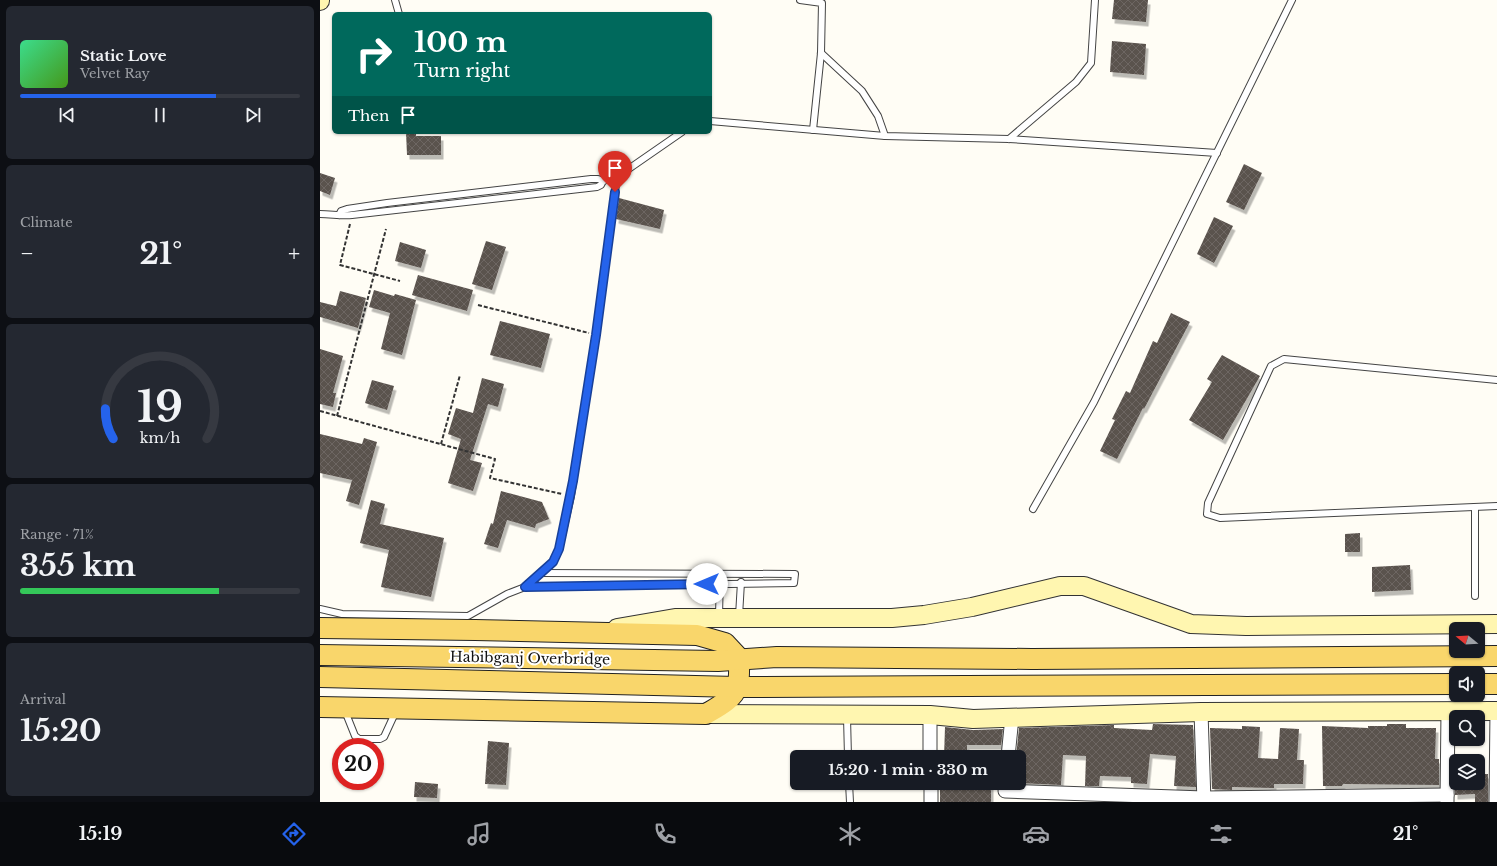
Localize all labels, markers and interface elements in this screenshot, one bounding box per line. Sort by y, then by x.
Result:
text: 100 m [414,25,507,60]
icon: right [348,28,400,80]
text: Static Love [80,46,166,65]
text: Turn right [414,60,510,82]
text: Velvet Ray [80,65,150,82]
icon: previous [56,104,78,126]
icon: pause [149,104,171,126]
icon: next [242,104,264,126]
icon: arrive [397,104,419,126]
text: Then [348,106,389,125]
pin [598,151,632,192]
icon: arrive [604,157,626,179]
text: Climate [20,214,73,231]
text: 21° [140,235,182,272]
text: − [20,240,34,267]
text: + [288,240,300,267]
text: 19 [137,382,183,433]
text: km/h [140,429,180,447]
text: Range · 71% [20,526,94,543]
text: 355 km [20,547,136,584]
position arrow [686,563,728,605]
north arrow [1449,622,1485,658]
map controls [1449,622,1485,790]
street label: Habibganj Overbridge [450,648,610,668]
button: sound [1449,666,1485,702]
text: Arrival [20,691,66,708]
button: search [1449,710,1485,746]
text: 15:20 [20,712,102,749]
speed limit sign: 20 [332,738,384,790]
button: layers [1449,754,1485,790]
text: 15:20 · 1 min · 330 m [828,760,988,779]
icon: directions [280,820,308,848]
icon: music [465,820,493,848]
icon: phone [651,820,679,848]
icon: climate [836,820,864,848]
icon: car [1022,820,1050,848]
icon: filters [1207,820,1235,848]
text: 15:19 [79,823,122,845]
text: 21° [1393,823,1418,845]

